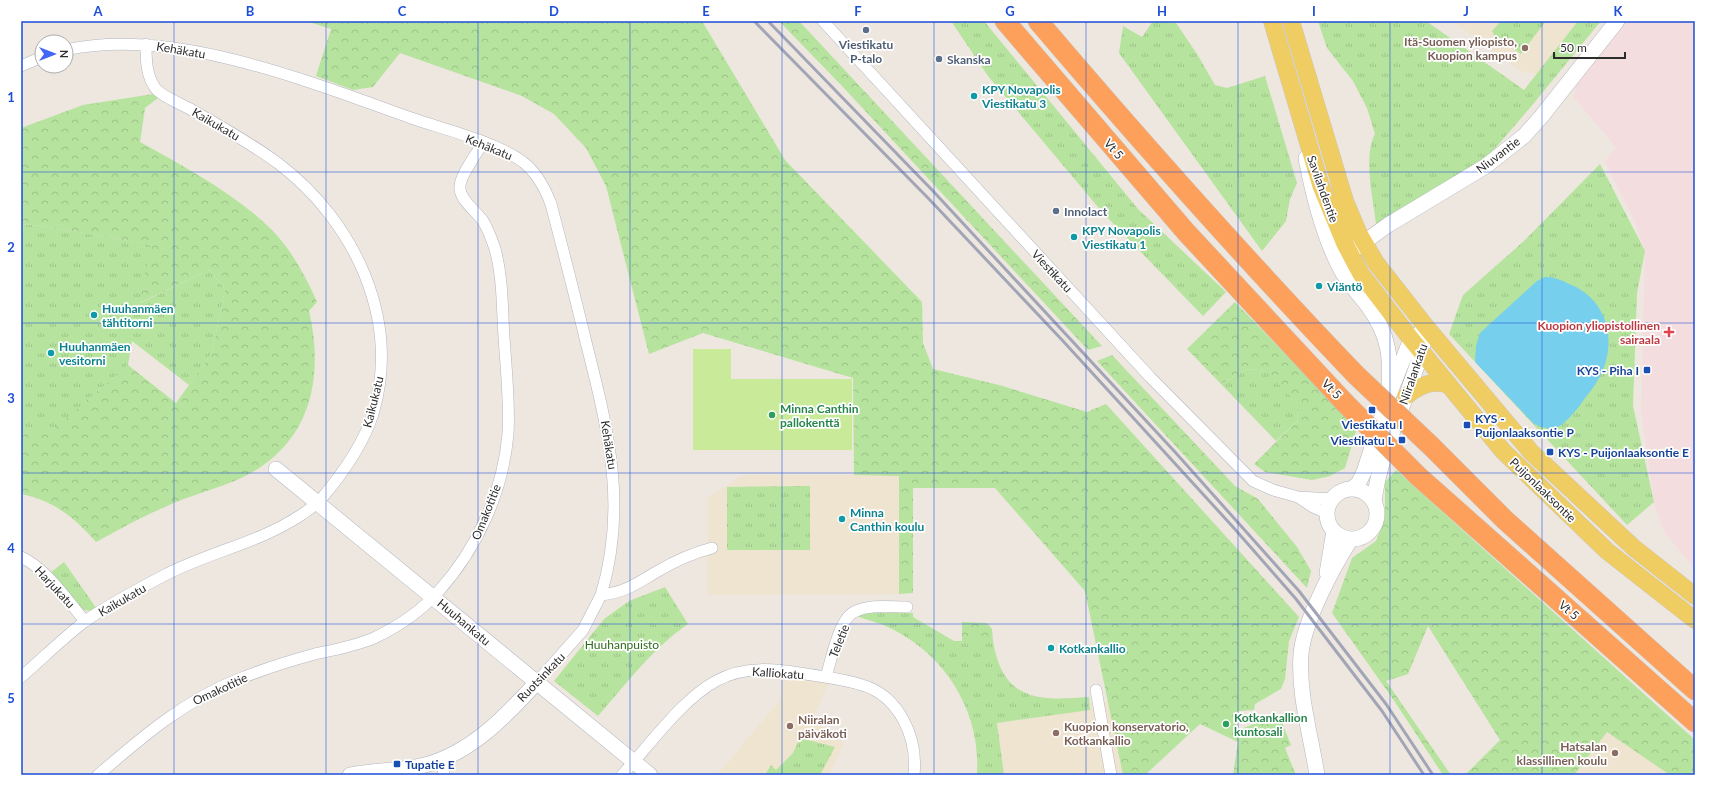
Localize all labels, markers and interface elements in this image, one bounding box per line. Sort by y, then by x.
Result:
text: A [92,3,103,19]
text: B [246,3,255,19]
text: C [398,3,407,19]
text: D [549,3,559,19]
text: E [702,3,710,19]
text: F [854,3,862,19]
text: G [1005,3,1015,19]
text: H [1157,3,1167,19]
text: I [1312,3,1316,19]
text: J [1463,3,1469,19]
text: K [1614,3,1624,19]
marker: Viestikatu P-talo [861,25,871,35]
north arrow [34,34,74,74]
place label: Itä-Suomen yliopisto, Kuopion kampus [1404,34,1517,63]
scale bar [1554,34,1625,60]
place label: Viestikatu P-talo [838,37,893,66]
street label: Kehäkatu [155,38,207,62]
text: 50 m [1560,40,1587,55]
marker: Itä-Suomen yliopisto, Kuopion kampus [1520,43,1530,53]
text: N [58,50,71,58]
place label: Skanska [947,52,991,67]
marker: Skanska [934,54,944,64]
place label: KPY Novapolis Viestikatu 3 [981,82,1061,111]
text: 1 [7,89,15,105]
marker: KPY Novapolis Viestikatu 3 [969,91,979,101]
street label: Kaikukatu [190,104,242,144]
street label: Kehäkatu [463,131,515,163]
street label: Niuvantie [1473,134,1523,176]
street label: Vt 5 [1101,136,1127,162]
street label: Savilahdentie [1304,153,1342,225]
place label: Innolact [1064,204,1108,219]
marker: Innolact [1051,206,1061,216]
place label: KPY Novapolis Viestikatu 1 [1081,223,1161,252]
marker: KPY Novapolis Viestikatu 1 [1069,232,1079,242]
text: 2 [7,239,15,255]
street label: Viestikatu [1028,247,1076,295]
place label: Viäntö [1326,279,1363,294]
marker: Viäntö [1314,281,1324,291]
place label: Huuhanmäen tähtitorni [102,301,174,330]
marker: Huuhanmäen tähtitorni [89,310,99,320]
place label: Kuopion yliopistollinen sairaala [1538,318,1660,347]
marker: Kuopion yliopistollinen sairaala [1663,326,1675,338]
place label: Huuhanmäen vesitorni [59,339,131,368]
street label: Niiralankatu [1396,342,1430,406]
marker: Huuhanmäen vesitorni [46,348,56,358]
place label: KYS - Piha I [1577,363,1639,378]
marker: KYS - Piha I [1642,365,1652,375]
street label: Kaikukatu [359,375,387,429]
street label: Vt 5 [1319,376,1345,402]
text: 3 [7,390,15,406]
place label: Minna Canthin pallokenttä [780,401,859,430]
marker: Viestikatu I [1367,405,1377,415]
marker: Minna Canthin pallokenttä [767,410,777,420]
place label: KYS - Puijonlaaksontie P [1475,411,1574,440]
place label: Viestikatu I [1341,417,1402,432]
street label: Kehäkatu [598,419,620,471]
marker: KYS - Puijonlaaksontie P [1462,420,1472,430]
place label: Viestikatu L [1329,433,1395,448]
marker: Viestikatu L [1397,435,1407,445]
place label: KYS - Puijonlaaksontie E [1558,445,1689,460]
marker: KYS - Puijonlaaksontie E [1545,447,1555,457]
street label: Puijonlaaksontie [1507,455,1579,525]
street label: Omakotitie [468,482,504,542]
place label: Minna Canthin koulu [850,505,924,534]
marker: Minna Canthin koulu [837,514,847,524]
text: 4 [7,540,15,556]
street label: Harjukatu [32,563,78,611]
street label: Kaikukatu [96,580,148,620]
street label: Huuhankatu [434,595,494,649]
street label: Vt 5 [1556,597,1582,623]
street label: Teletie [826,622,852,660]
park label: Huuhanpuisto [585,637,659,652]
place label: Kotkankallio [1059,641,1126,656]
marker: Kotkankallio [1046,643,1056,653]
street label: Ruotsinkatu [514,649,568,705]
street label: Kalliokatu [751,664,805,682]
street label: Omakotitie [190,670,250,708]
text: 5 [7,690,15,706]
place label: Kotkankallion kuntosali [1234,710,1308,739]
place label: Niiralan päiväkoti [798,712,847,741]
place label: Kuopion konservatorio, Kotkankallio [1064,719,1189,748]
marker: Kotkankallion kuntosali [1221,719,1231,729]
marker: Niiralan päiväkoti [785,721,795,731]
marker: Kuopion konservatorio, Kotkankallio [1051,728,1061,738]
place label: Hatsalan klassillinen koulu [1517,739,1607,768]
marker: Hatsalan klassillinen koulu [1610,748,1620,758]
place label: Tupatie E [405,757,455,772]
marker: Tupatie E [392,759,402,769]

